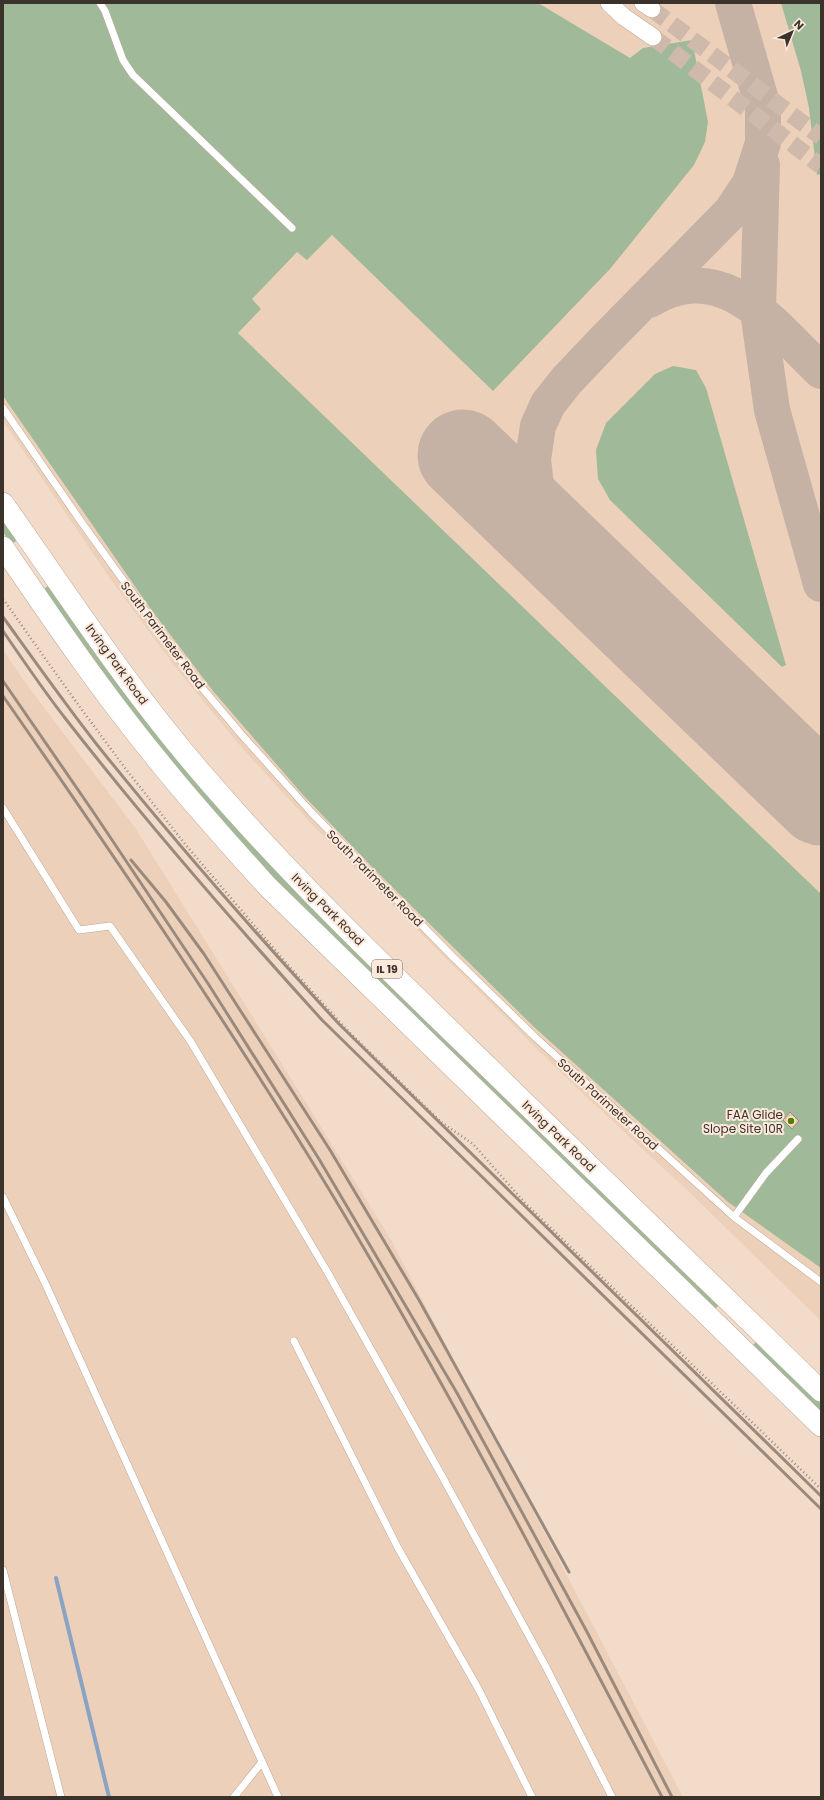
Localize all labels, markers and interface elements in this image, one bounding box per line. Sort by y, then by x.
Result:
north arrow [772,12,812,52]
text: N [790,16,807,33]
street label: South Parimeter Road [117,578,209,692]
street label: Irving Park Road [82,620,152,708]
street label: South Parimeter Road [323,826,427,930]
street label: Irving Park Road [288,869,368,949]
road number: IL 19 [372,960,402,978]
street label: South Parimeter Road [554,1054,662,1154]
street label: Irving Park Road [518,1096,600,1176]
place label: FAA Glide Slope Site 10R [703,1106,783,1137]
marker: FAA Glide Slope Site 10R [786,1116,796,1126]

